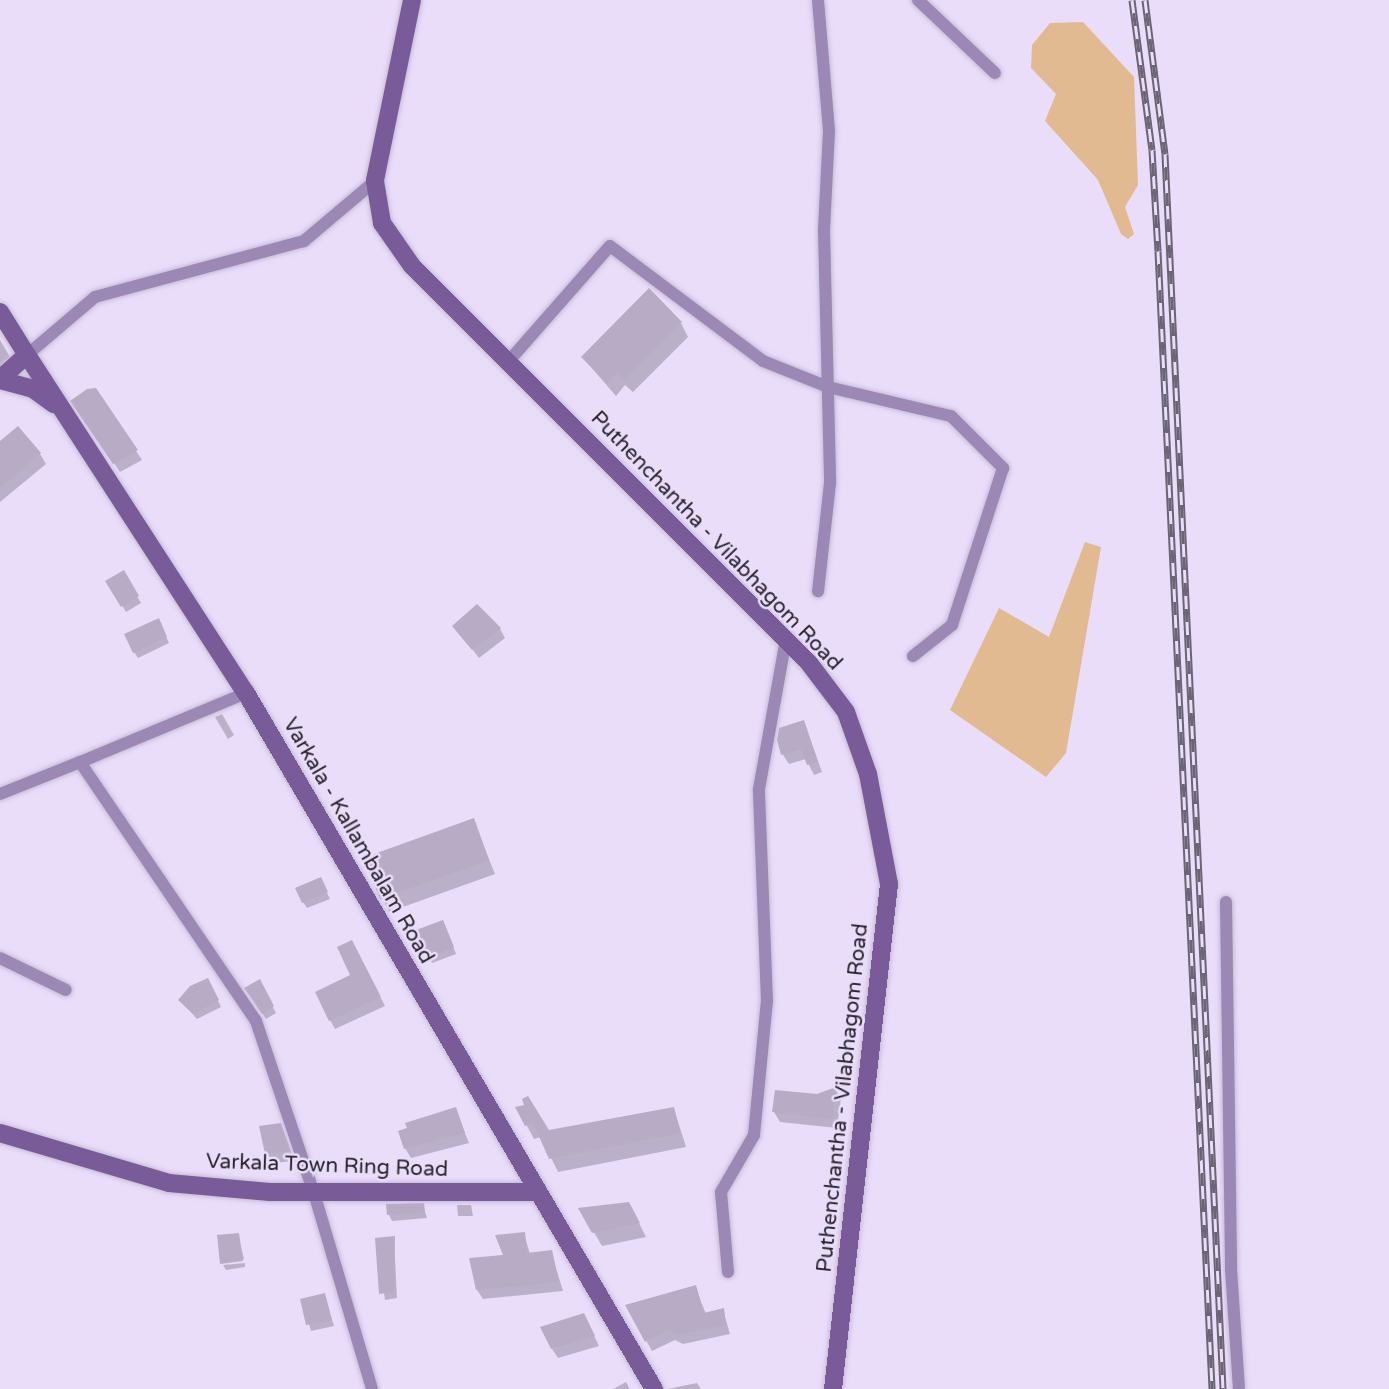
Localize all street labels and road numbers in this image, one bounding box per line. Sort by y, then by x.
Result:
street label: Puthenchantha - Vilabhagom Road [585,406,847,676]
street label: Varkala - Kallambalam Road [277,714,439,968]
street label: Puthenchantha - Vilabhagom Road [812,922,874,1274]
street label: Varkala Town Ring Road [206,1149,448,1183]

